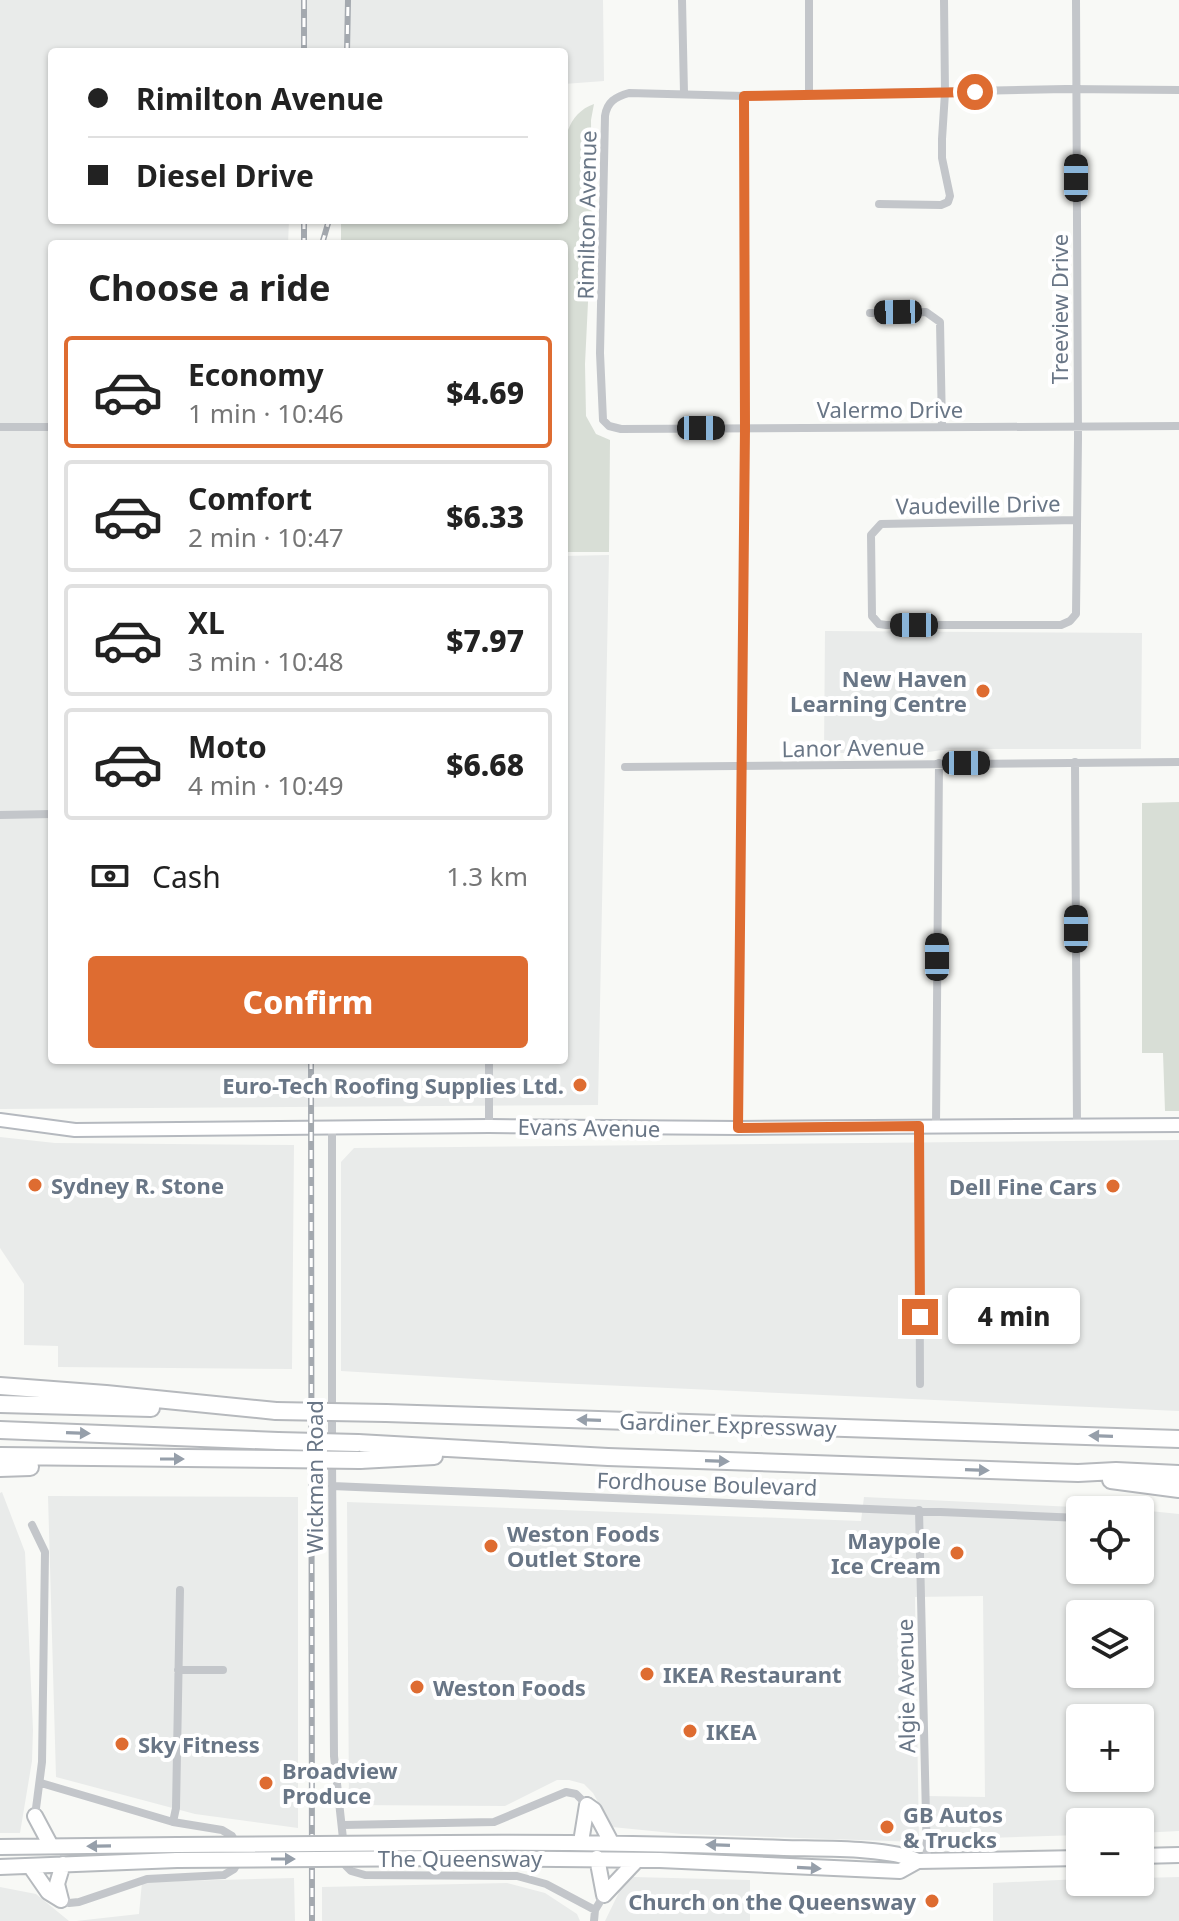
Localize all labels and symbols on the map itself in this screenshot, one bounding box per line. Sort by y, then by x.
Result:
route start [957,74,993,110]
street label: Rimilton Avenue [570,130,602,300]
car [1064,154,1088,202]
street label: Treeview Drive [1044,234,1074,384]
car [874,300,922,324]
street label: Valermo Drive [817,394,963,424]
car [677,416,725,440]
street label: Vaudeville Drive [895,488,1061,520]
car [890,613,938,637]
place label: New Haven Learning Centre [790,663,967,718]
marker: New Haven Learning Centre [974,682,992,700]
street label: Lanor Avenue [781,731,925,763]
car [942,751,990,775]
car [1064,905,1088,953]
car [925,933,949,981]
place label: Euro-Tech Roofing Supplies Ltd. [222,1070,564,1100]
marker: Euro-Tech Roofing Supplies Ltd. [571,1076,589,1094]
street label: Evans Avenue [517,1111,661,1143]
place label: Sydney R. Stone [51,1170,224,1200]
place label: Dell Fine Cars [949,1171,1097,1201]
marker: Sydney R. Stone [26,1176,44,1194]
marker: Dell Fine Cars [1104,1177,1122,1195]
callout: 4 min [948,1289,1080,1345]
route end [902,1299,938,1335]
street label: Wickman Road [299,1400,329,1554]
street label: Gardiner Expressway [619,1405,838,1443]
one-way arrow [576,1414,601,1427]
one-way arrow [66,1426,91,1439]
one-way arrow [1088,1429,1113,1442]
one-way arrow [160,1453,185,1465]
one-way arrow [705,1455,730,1468]
one-way arrow [965,1463,990,1476]
street label: Fordhouse Boulevard [596,1464,818,1502]
place label: Weston Foods Outlet Store [507,1518,660,1573]
place label: Maypole Ice Cream [831,1525,941,1580]
marker: Weston Foods Outlet Store [482,1537,500,1555]
marker: Maypole Ice Cream [948,1544,966,1562]
street label: Algie Avenue [889,1619,921,1753]
place label: IKEA Restaurant [663,1659,842,1689]
marker: IKEA Restaurant [638,1665,656,1683]
place label: Weston Foods [433,1672,586,1702]
marker: Weston Foods [408,1678,426,1696]
place label: IKEA [706,1716,757,1746]
marker: IKEA [681,1722,699,1740]
place label: Sky Fitness [138,1729,260,1759]
marker: Sky Fitness [113,1735,131,1753]
place label: Broadview Produce [282,1755,398,1810]
marker: Broadview Produce [257,1774,275,1792]
place label: GB Autos & Trucks [903,1799,1003,1854]
marker: GB Autos & Trucks [878,1818,896,1836]
one-way arrow [705,1839,730,1852]
one-way arrow [86,1840,111,1852]
street label: The Queensway [378,1843,543,1873]
one-way arrow [271,1853,296,1865]
one-way arrow [797,1861,822,1874]
place label: Church on the Queensway [628,1886,916,1916]
marker: Church on the Queensway [923,1892,941,1910]

